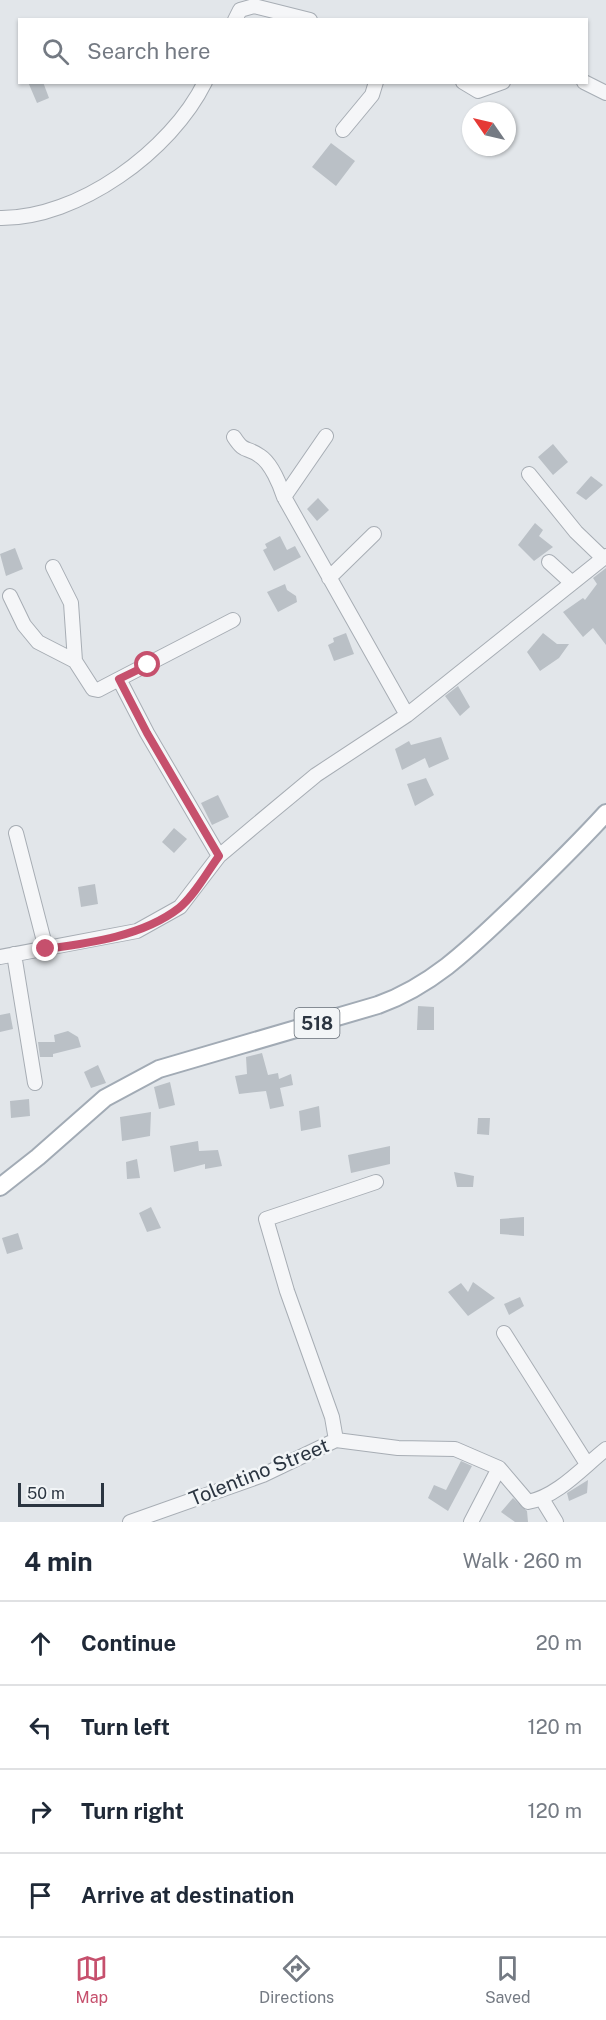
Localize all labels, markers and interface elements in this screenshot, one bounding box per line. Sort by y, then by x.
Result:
search box [18,18,588,84]
icon: search [39,35,72,68]
text: Search here [87,38,211,64]
north arrow [462,102,516,156]
route start [134,651,160,677]
route end [32,935,58,961]
road number: 518 [294,1008,340,1038]
street label: Tolentino Street [186,1433,332,1511]
scale bar [18,1480,104,1508]
text: 50 m [27,1484,65,1503]
text: 4 min [24,1546,93,1577]
text: Walk · 260 m [463,1549,582,1573]
icon: ahead [24,1627,57,1660]
text: Continue [81,1630,176,1656]
text: 20 m [536,1631,582,1655]
icon: left [24,1711,57,1744]
text: Turn left [81,1714,170,1740]
text: 120 m [528,1715,582,1739]
icon: right [24,1795,57,1828]
text: Turn right [81,1798,184,1824]
text: 120 m [528,1799,582,1823]
icon: arrive [24,1879,57,1912]
text: Arrive at destination [81,1882,294,1908]
tab: Map [75,1952,108,2007]
tab: Directions [259,1952,334,2007]
tab: Saved [485,1952,531,2007]

